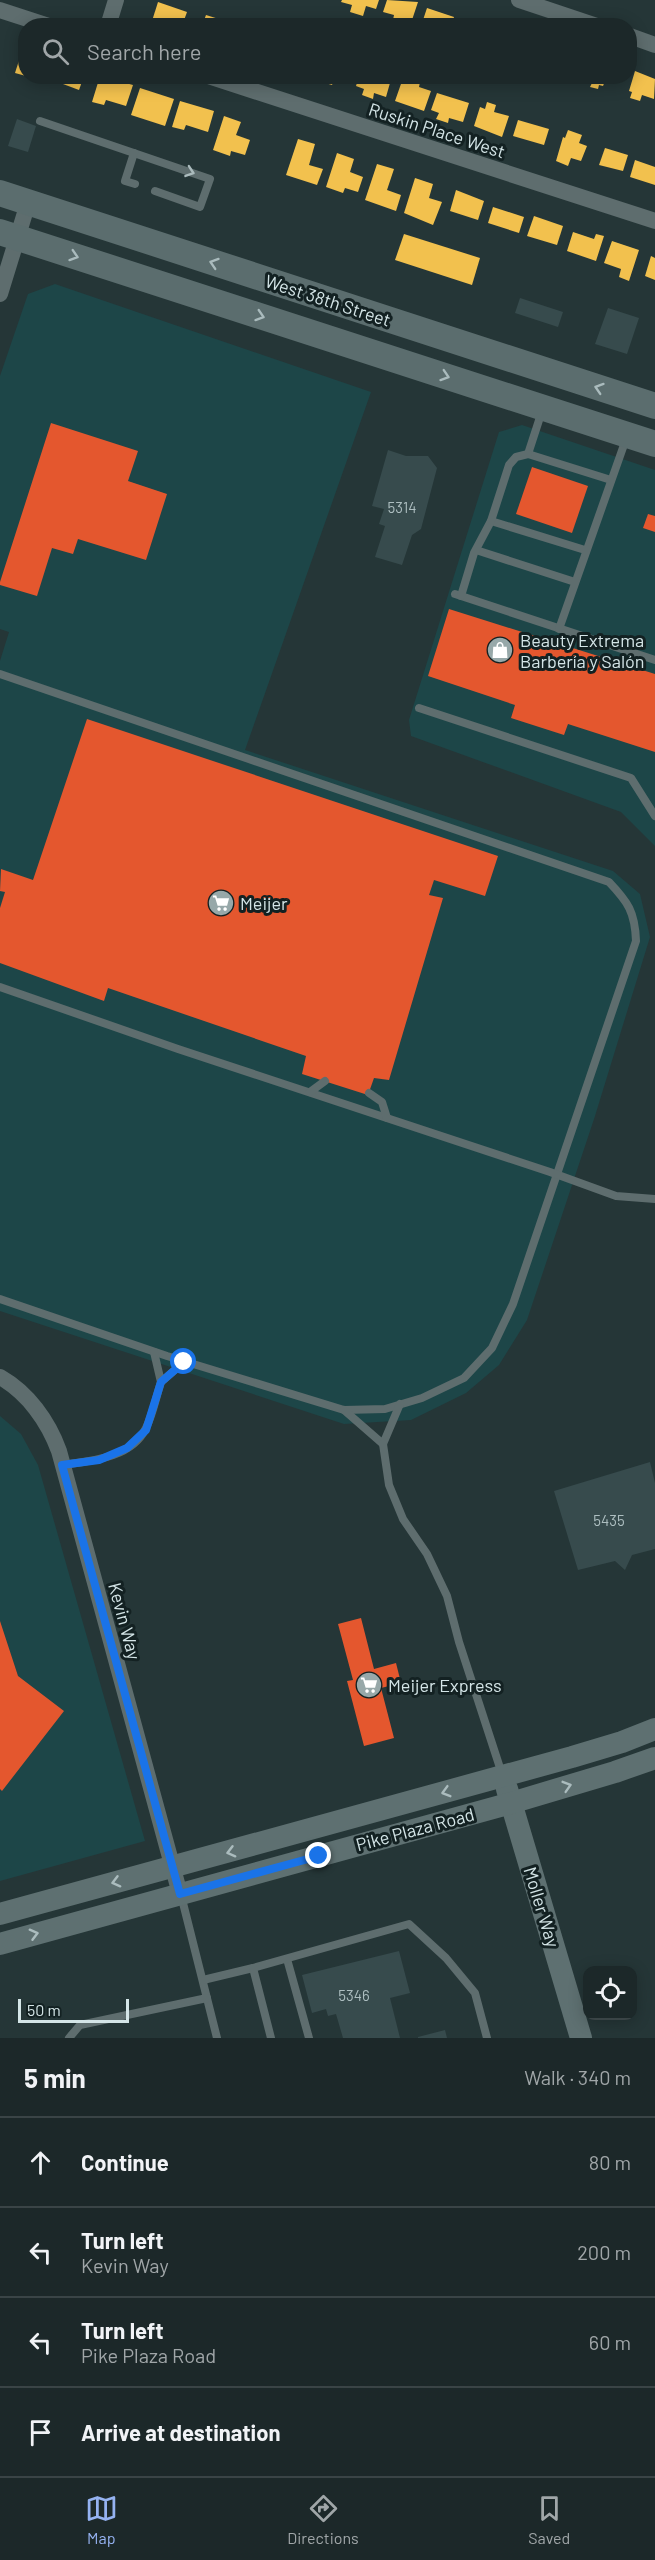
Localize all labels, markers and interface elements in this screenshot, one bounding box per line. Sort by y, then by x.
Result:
search box [18,18,637,84]
icon: search [39,35,72,68]
text: Search here [87,38,201,64]
street label: Ruskin Place West [366,98,508,162]
one-way arrow [184,165,195,177]
one-way arrow [68,249,79,261]
one-way arrow [209,258,220,271]
street label: West 38th Street [262,269,394,331]
one-way arrow [254,309,265,321]
one-way arrow [439,369,450,382]
one-way arrow [594,383,605,395]
house number: 5314 [388,498,416,516]
place label: Beauty Extrema Barbería y Salón [520,629,644,672]
shop icon: Beauty Extrema Barbería y Salón [485,635,515,665]
supermarket icon: Meijer [206,888,236,918]
place label: Meijer [240,892,288,914]
route start [170,1348,196,1374]
house number: 5435 [593,1511,625,1529]
street label: Kevin Way [104,1580,146,1662]
supermarket icon: Meijer Express [354,1670,384,1700]
place label: Meijer Express [388,1674,502,1696]
one-way arrow [561,1781,572,1793]
one-way arrow [441,1784,451,1797]
street label: Pike Plaza Road [353,1803,477,1855]
route end [305,1842,331,1868]
one-way arrow [226,1845,237,1857]
street label: Moller Way [519,1864,565,1950]
one-way arrow [111,1875,121,1888]
one-way arrow [28,1929,39,1941]
map controls [583,1966,637,2020]
button: locate [583,1966,637,2020]
house number: 5346 [338,1986,370,2004]
scale bar [18,1996,129,2024]
text: 50 m [27,2000,61,2019]
text: 5 min [24,2062,86,2093]
text: Walk · 340 m [524,2065,631,2089]
icon: ahead [24,2146,57,2179]
text: Continue [81,2149,169,2175]
text: 80 m [589,2150,631,2174]
text: Turn left [81,2227,164,2253]
icon: left [24,2236,57,2269]
text: 200 m [577,2240,631,2264]
text: Kevin Way [81,2253,169,2277]
text: Turn left [81,2317,164,2343]
icon: left [24,2326,57,2359]
text: 60 m [589,2330,631,2354]
text: Pike Plaza Road [81,2343,216,2367]
icon: arrive [24,2416,57,2449]
text: Arrive at destination [81,2419,280,2445]
tab: Map [85,2492,118,2547]
tab: Directions [287,2492,359,2547]
tab: Saved [528,2492,570,2547]

